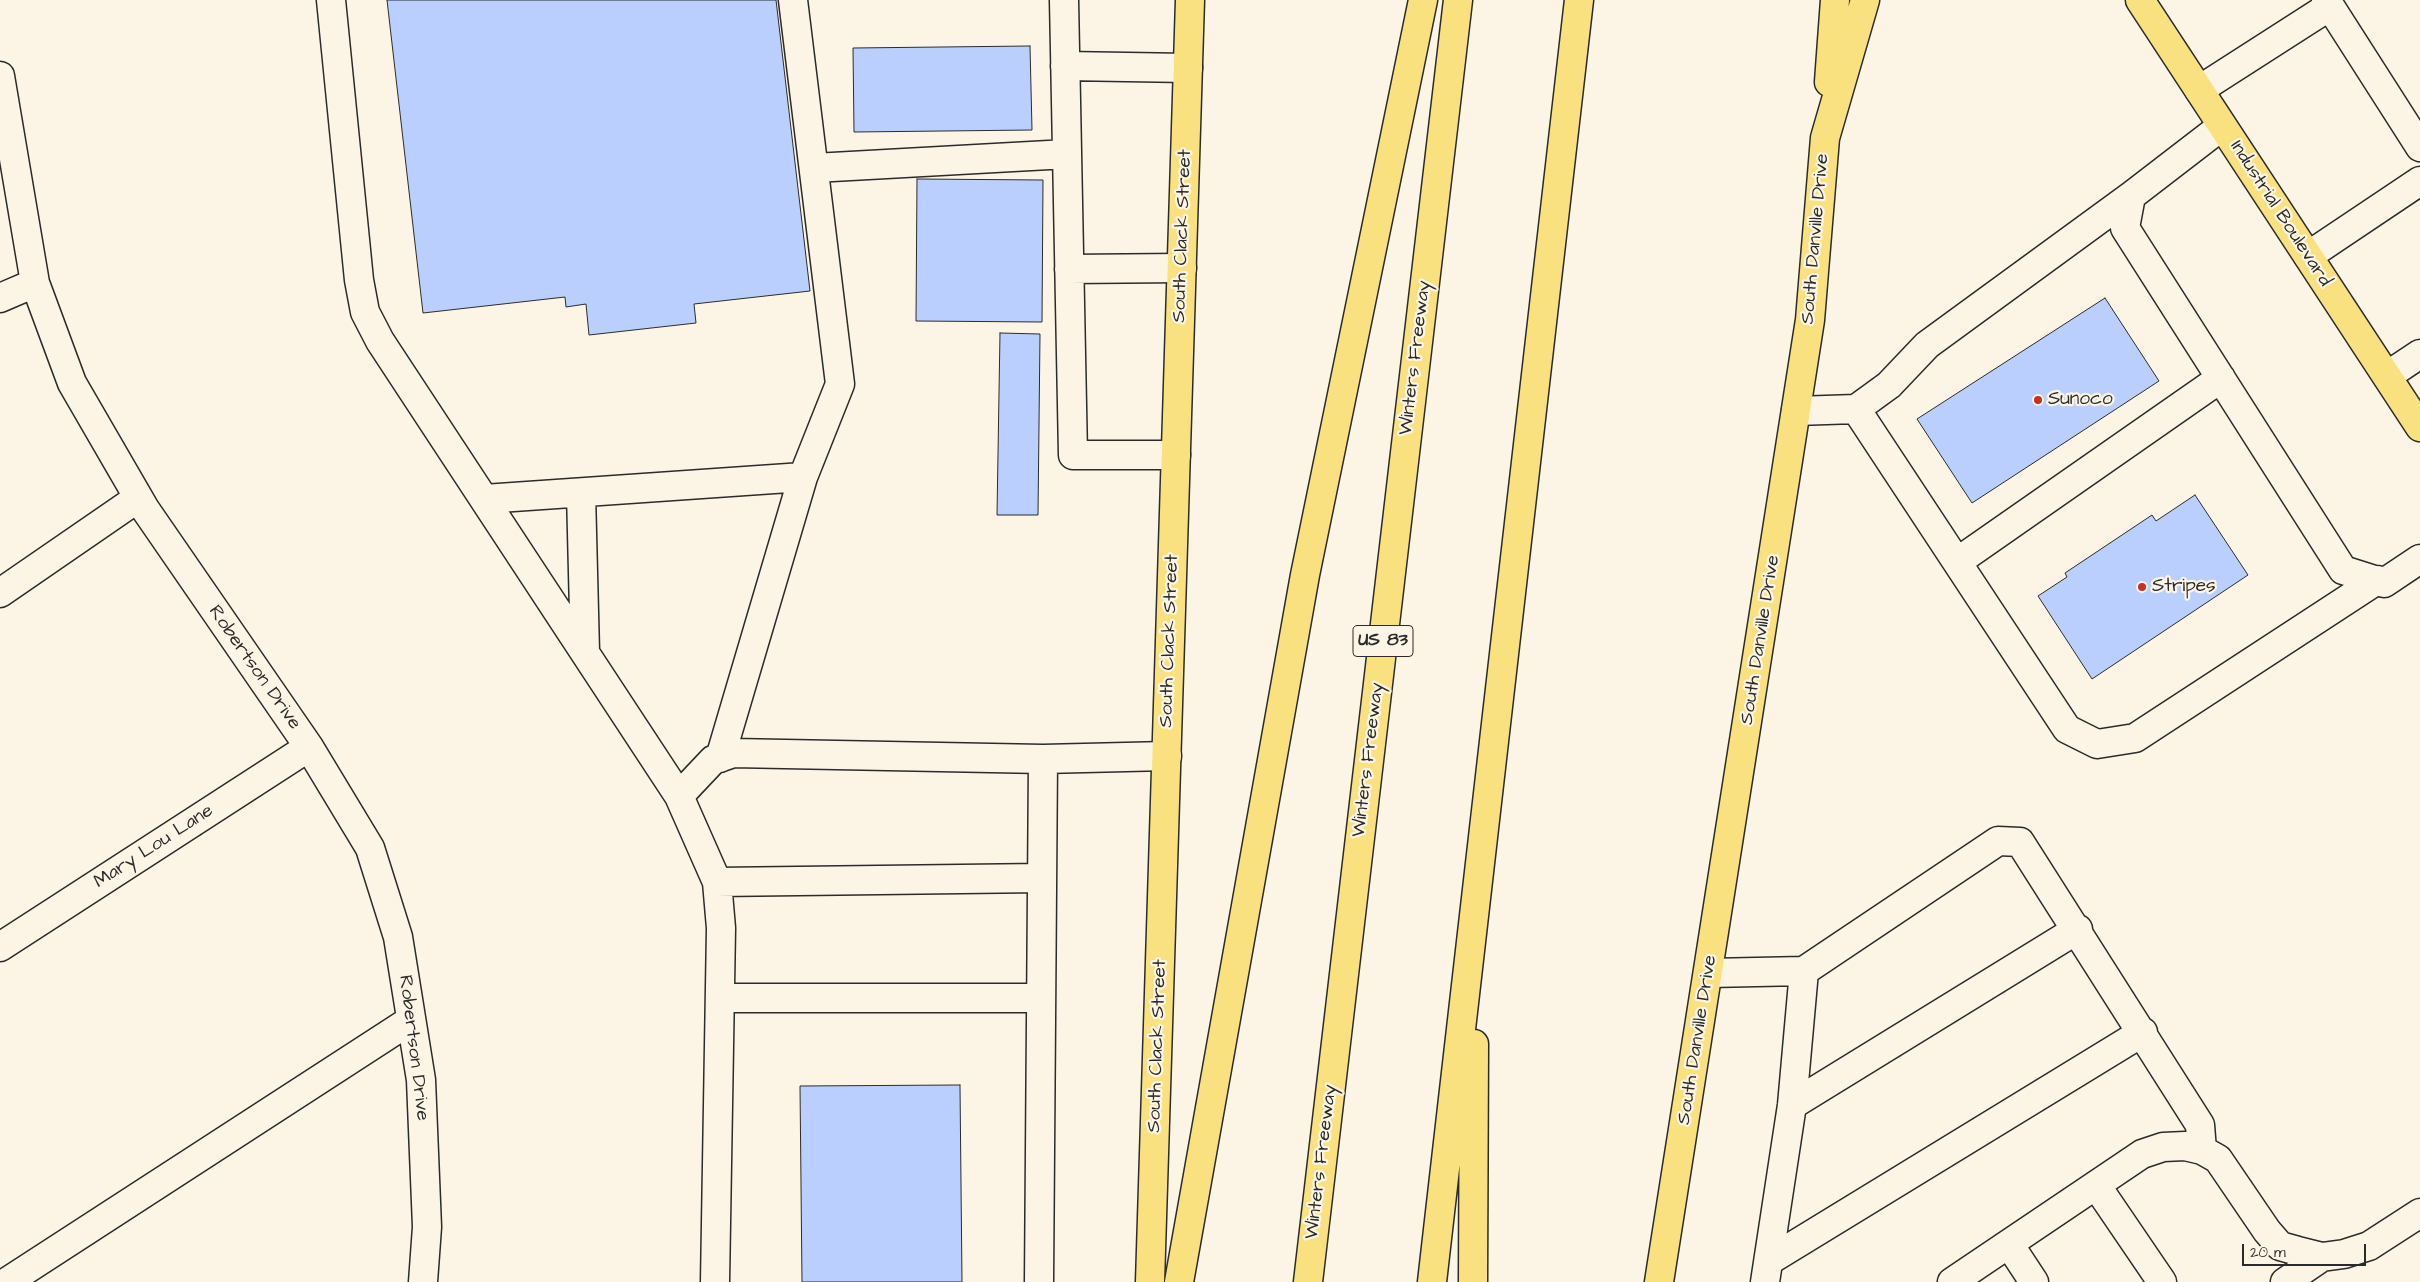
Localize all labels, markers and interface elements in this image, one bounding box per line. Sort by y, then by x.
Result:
street label: Industrial Boulevard [2224,137,2336,291]
street label: South Clack Street [1169,149,1197,323]
street label: South Danville Drive [1797,153,1835,325]
street label: Winters Freeway [1395,279,1437,437]
place label: Sunoco [2048,389,2113,411]
marker: Sunoco [2032,394,2044,406]
street label: South Clack Street [1156,554,1184,728]
street label: South Danville Drive [1736,554,1786,726]
place label: Stripes [2152,576,2216,598]
marker: Stripes [2136,581,2148,593]
street label: Robertson Drive [203,601,305,735]
road number: US 83 [1353,626,1413,656]
street label: Winters Freeway [1348,681,1390,839]
street label: Mary Lou Lane [90,800,218,894]
street label: South Danville Drive [1673,954,1723,1126]
street label: South Clack Street [1144,959,1172,1133]
street label: Robertson Drive [393,974,433,1122]
street label: Winters Freeway [1301,1083,1343,1241]
scale bar [2245,1234,2369,1266]
text: 20 m [2250,1242,2286,1263]

